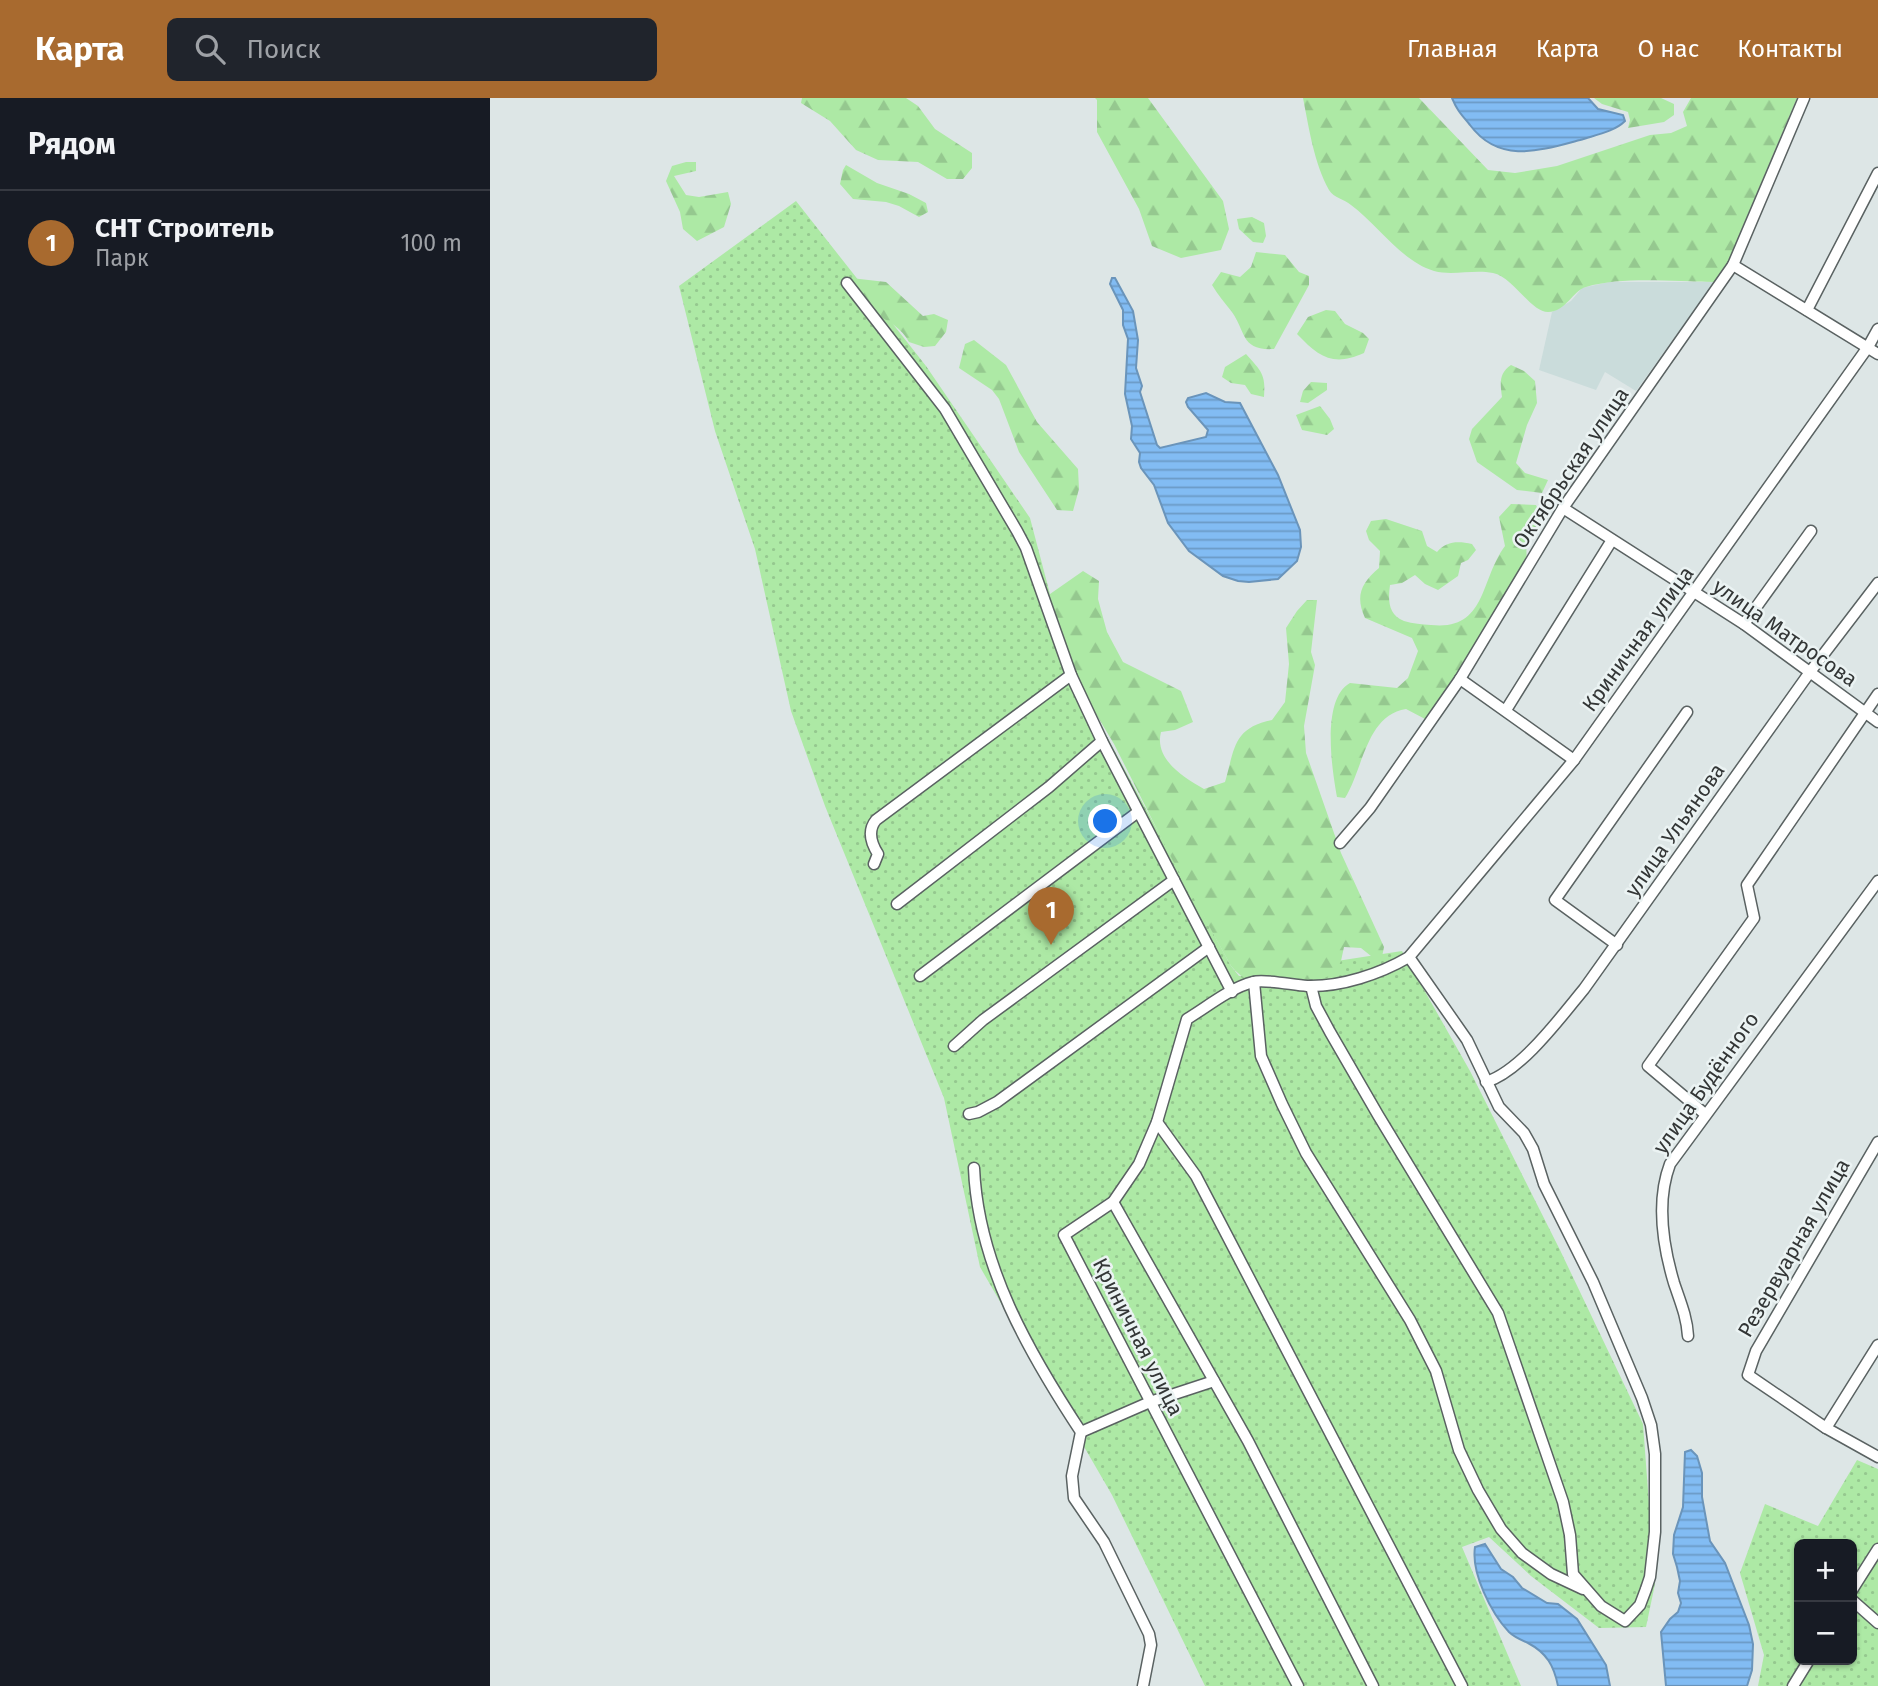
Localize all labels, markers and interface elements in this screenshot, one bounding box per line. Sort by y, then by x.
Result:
search box [167,18,657,81]
text: Карта [35,29,125,69]
icon: search [191,30,229,68]
text: Поиск [247,34,321,65]
text: Главная [1407,35,1498,63]
text: Карта [1536,35,1599,63]
text: О нас [1637,35,1699,63]
text: Контакты [1737,35,1843,63]
text: Рядом [28,126,116,162]
text: СНТ Строитель [95,213,274,244]
text: 1 [46,229,56,257]
text: 100 m [401,229,462,257]
text: Парк [95,244,149,272]
street label: Октябрьская улица [1507,382,1635,554]
street label: Криничная улица [1576,561,1700,717]
street label: улица Матросова [1708,573,1862,693]
street label: улица Ульянова [1619,758,1731,902]
your location [1088,804,1122,838]
pin: 1 [1028,887,1074,945]
street label: улица Будённого [1647,1007,1765,1159]
street label: Резервуарная улица [1732,1154,1856,1342]
street label: Криничная улица [1087,1254,1189,1420]
map controls [1794,1539,1857,1665]
button: + [1794,1539,1857,1602]
button: − [1794,1602,1857,1665]

